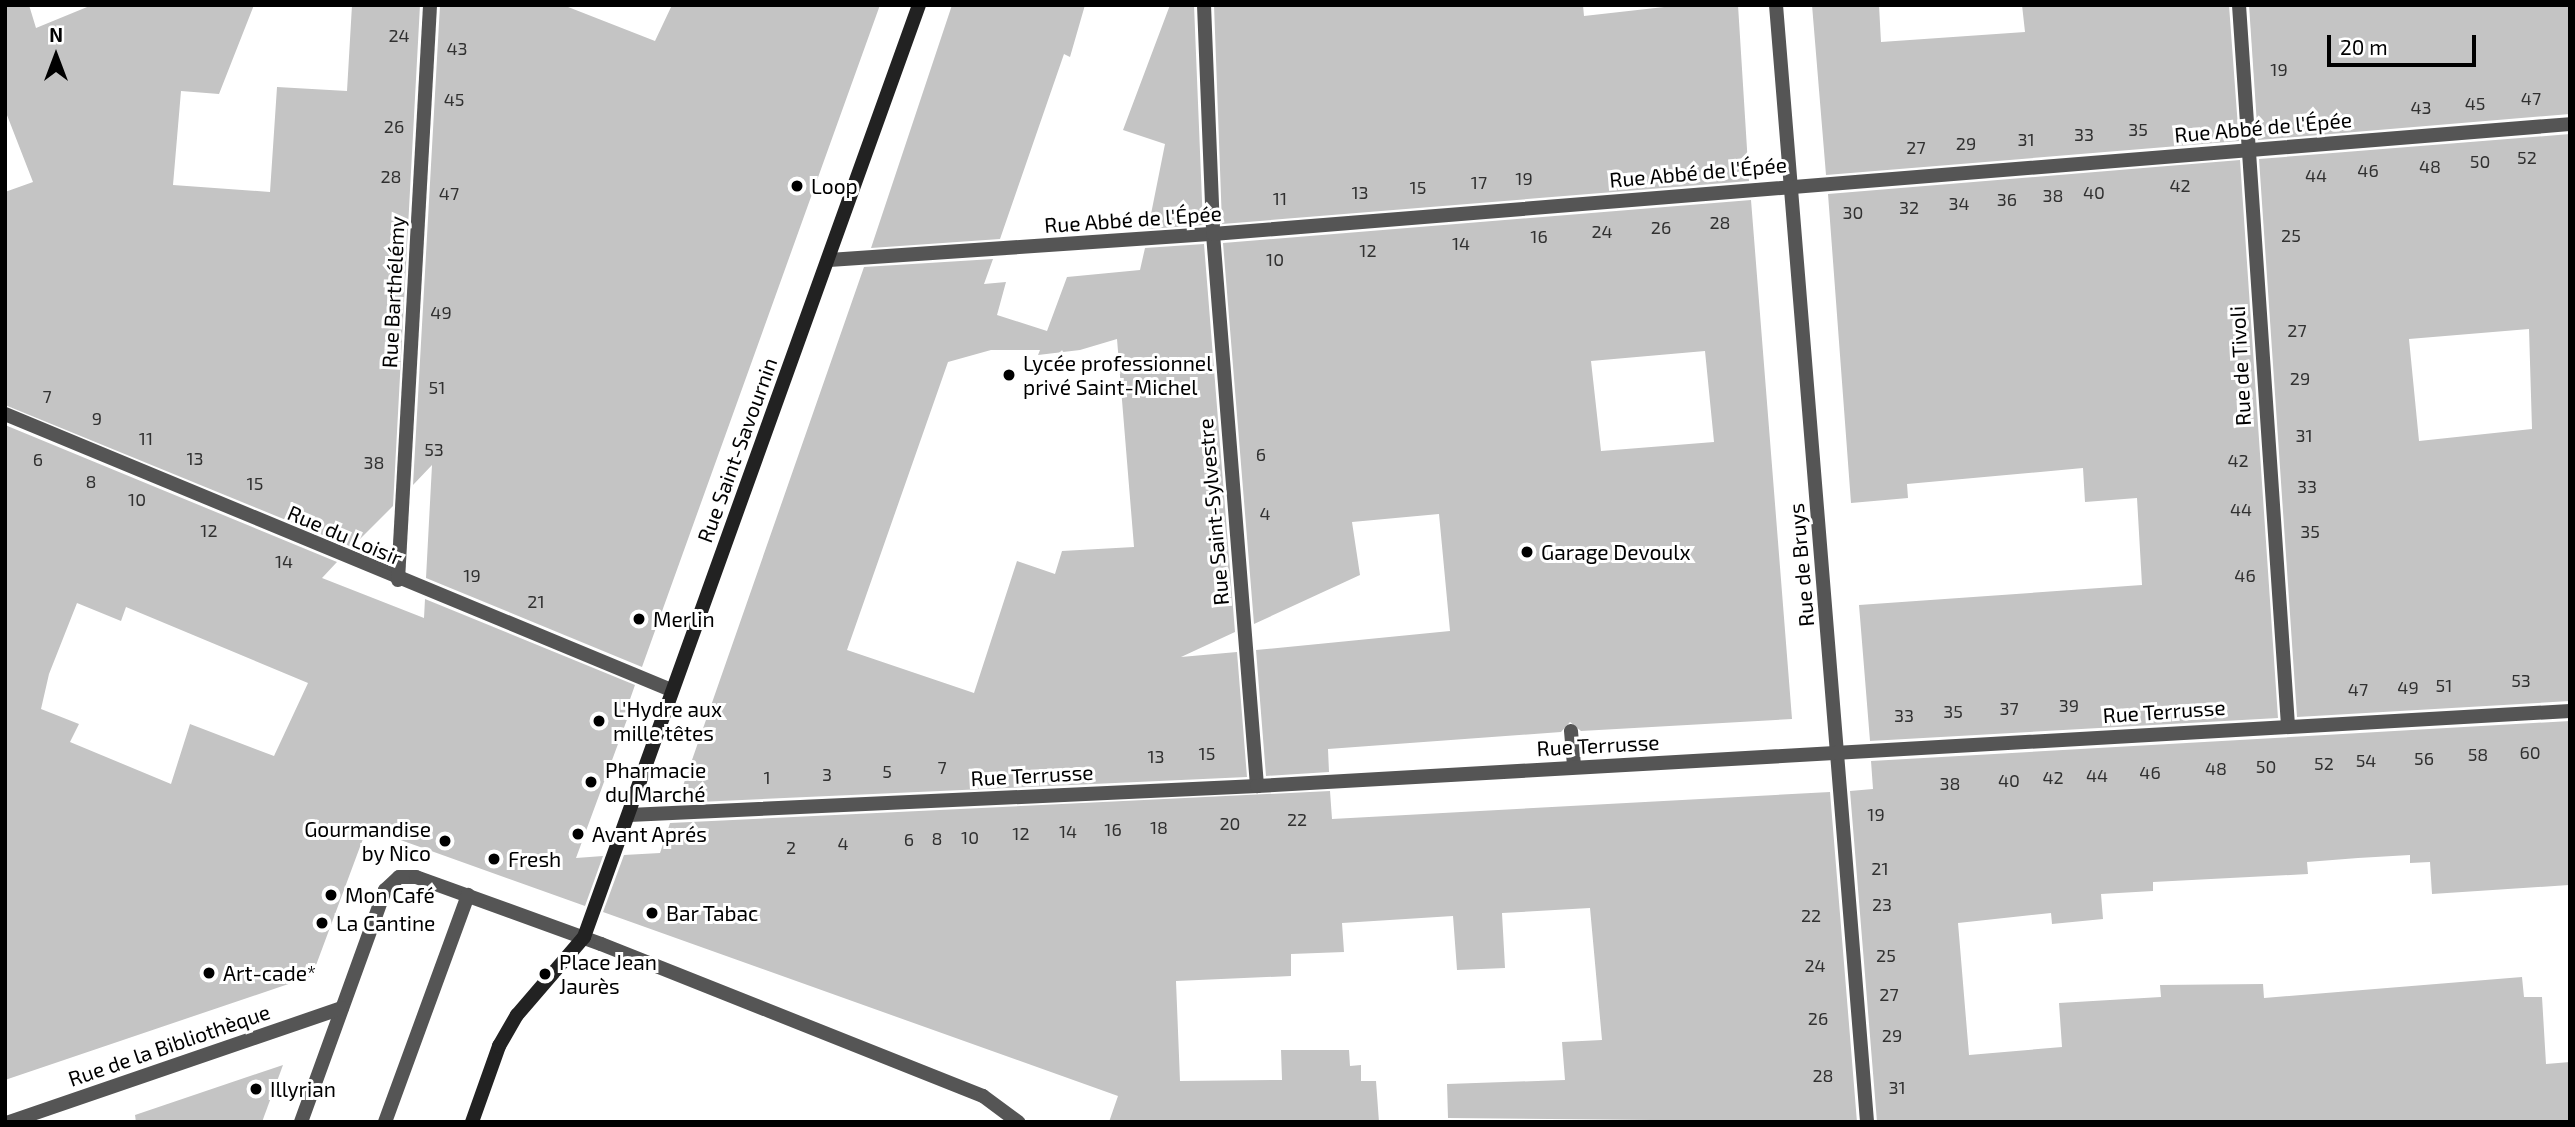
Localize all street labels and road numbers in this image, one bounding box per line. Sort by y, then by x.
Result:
street label: Rue Abbé de l'Épée [2173,107,2353,147]
street label: Rue Abbé de l'Épée [1608,152,1788,192]
street label: Rue Abbé de l'Épée [1043,200,1223,238]
street label: Rue Barthélémy [376,215,410,369]
street label: Rue de Tivoli [2224,305,2256,427]
street label: Rue Saint-Savournin [692,354,782,546]
street label: Rue Saint-Sylvestre [1192,417,1234,607]
street label: Rue du Loisir [284,500,406,570]
street label: Rue de Bruys [1783,502,1819,628]
street label: Rue Terrusse [2102,694,2226,728]
street label: Rue Terrusse [1536,729,1660,761]
street label: Rue Terrusse [970,759,1094,791]
street label: Rue de la Bibliothèque [65,999,273,1091]

